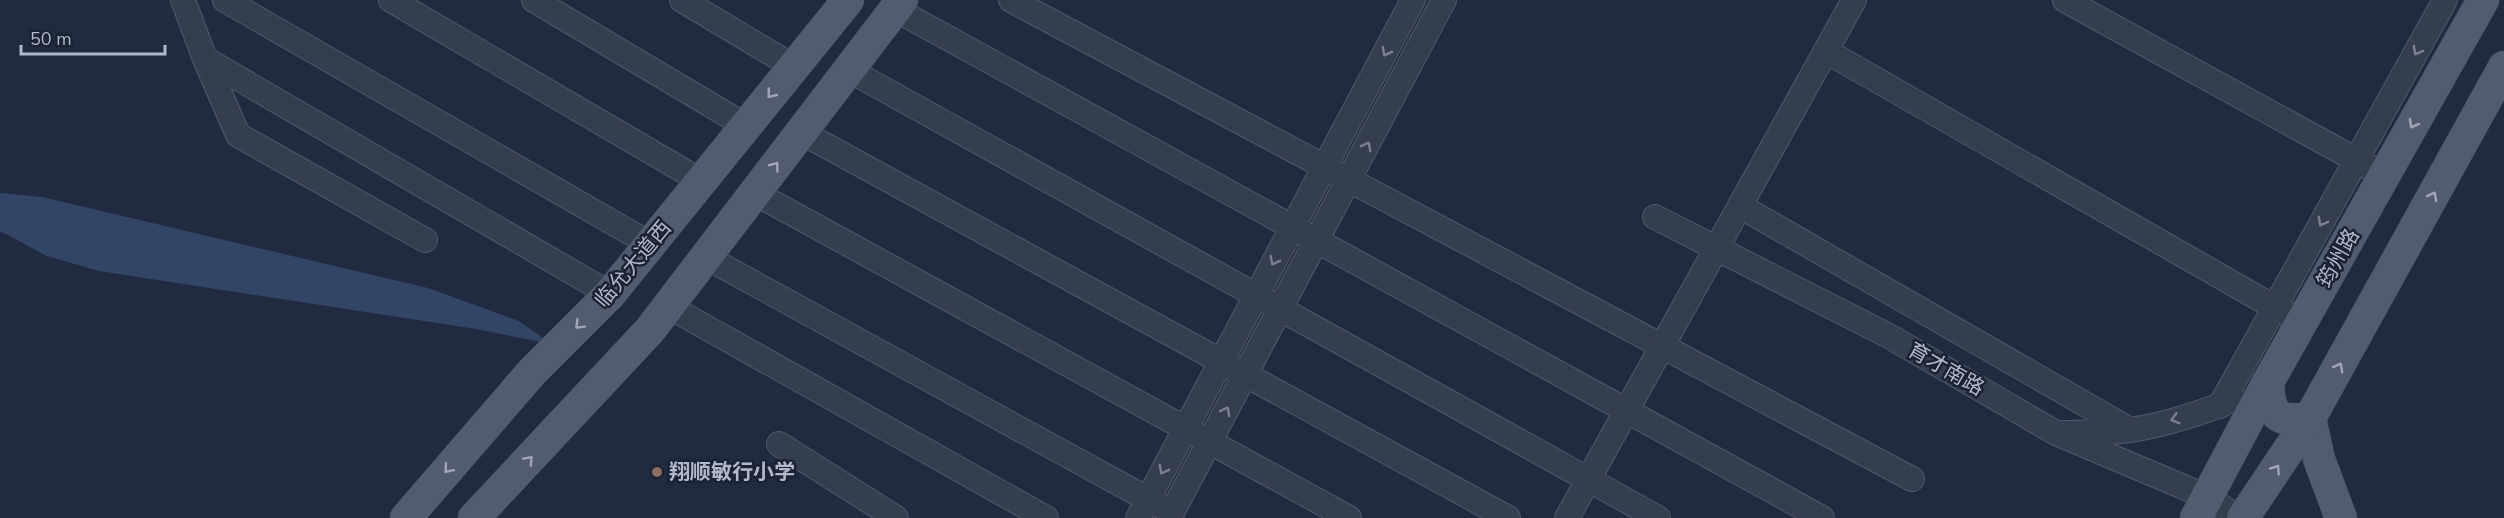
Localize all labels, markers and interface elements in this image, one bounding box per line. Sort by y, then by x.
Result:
scale bar [21,18,165,56]
text: 50 m [30,27,72,51]
one-way arrow [1382,45,1393,56]
one-way arrow [2413,45,2424,55]
one-way arrow [768,87,779,98]
one-way arrow [2409,118,2421,128]
one-way arrow [1360,141,1371,152]
one-way arrow [768,162,779,173]
one-way arrow [2426,192,2437,202]
street label: 临允大道西 [589,215,677,313]
one-way arrow [2318,215,2329,226]
street label: 筠州路 [2310,224,2366,292]
one-way arrow [1270,255,1281,265]
one-way arrow [576,317,587,328]
street label: 育才南路 [1903,336,1989,402]
one-way arrow [2332,363,2343,373]
one-way arrow [1219,406,1230,417]
one-way arrow [2170,412,2181,424]
one-way arrow [521,456,532,467]
place label: 翔顺敏行小学 [669,458,795,486]
one-way arrow [445,462,456,473]
one-way arrow [1159,464,1170,474]
marker: 翔顺敏行小学 [650,465,664,479]
one-way arrow [2269,465,2280,476]

